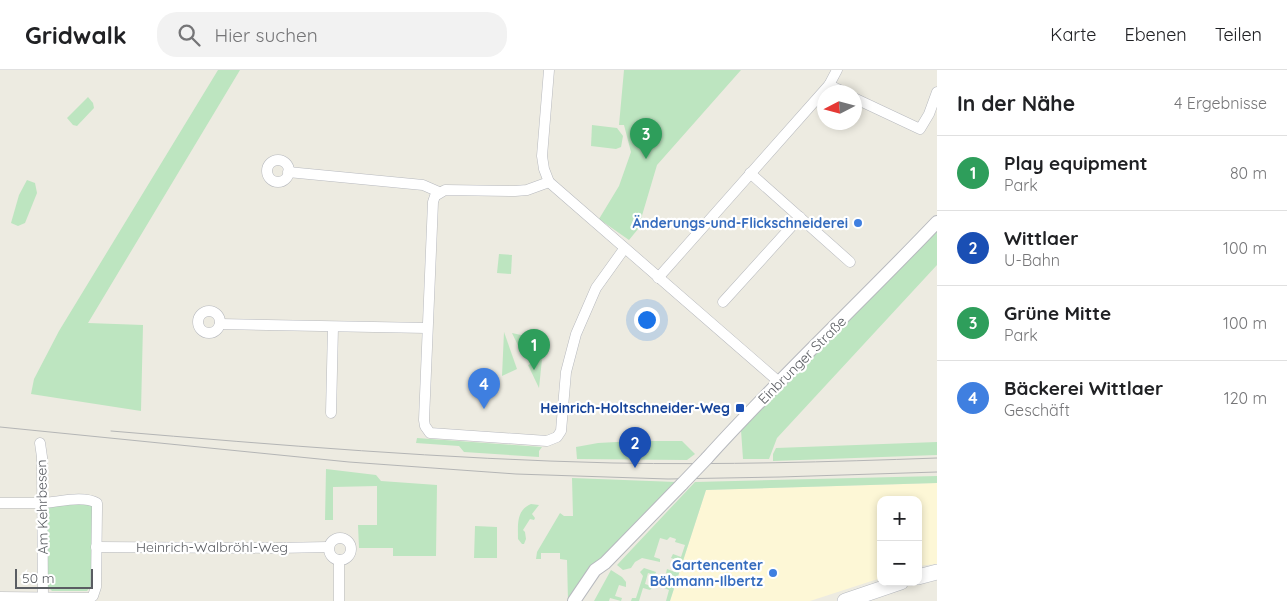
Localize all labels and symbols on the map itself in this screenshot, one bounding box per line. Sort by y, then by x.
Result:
north arrow [817,85,862,130]
pin: 3 [630,118,662,159]
place label: Änderungs-und-Flickschneiderei [632,214,848,232]
marker: Änderungs-und-Flickschneiderei [852,217,864,229]
your location [634,307,660,333]
street label: Einbrunger Straße [754,312,850,408]
pin: 1 [518,329,550,370]
pin: 4 [468,368,500,409]
place label: Heinrich-Holtschneider-Weg [540,399,730,417]
marker: Heinrich-Holtschneider-Weg [734,402,746,414]
pin: 2 [619,427,651,468]
street label: Am Kehrbesen [32,459,52,555]
street label: Heinrich-Walbröhl-Weg [136,538,288,556]
place label: Gartencenter Böhmann-Ilbertz [650,556,763,590]
scale bar [15,566,92,589]
marker: Gartencenter Böhmann-Ilbertz [767,567,779,579]

